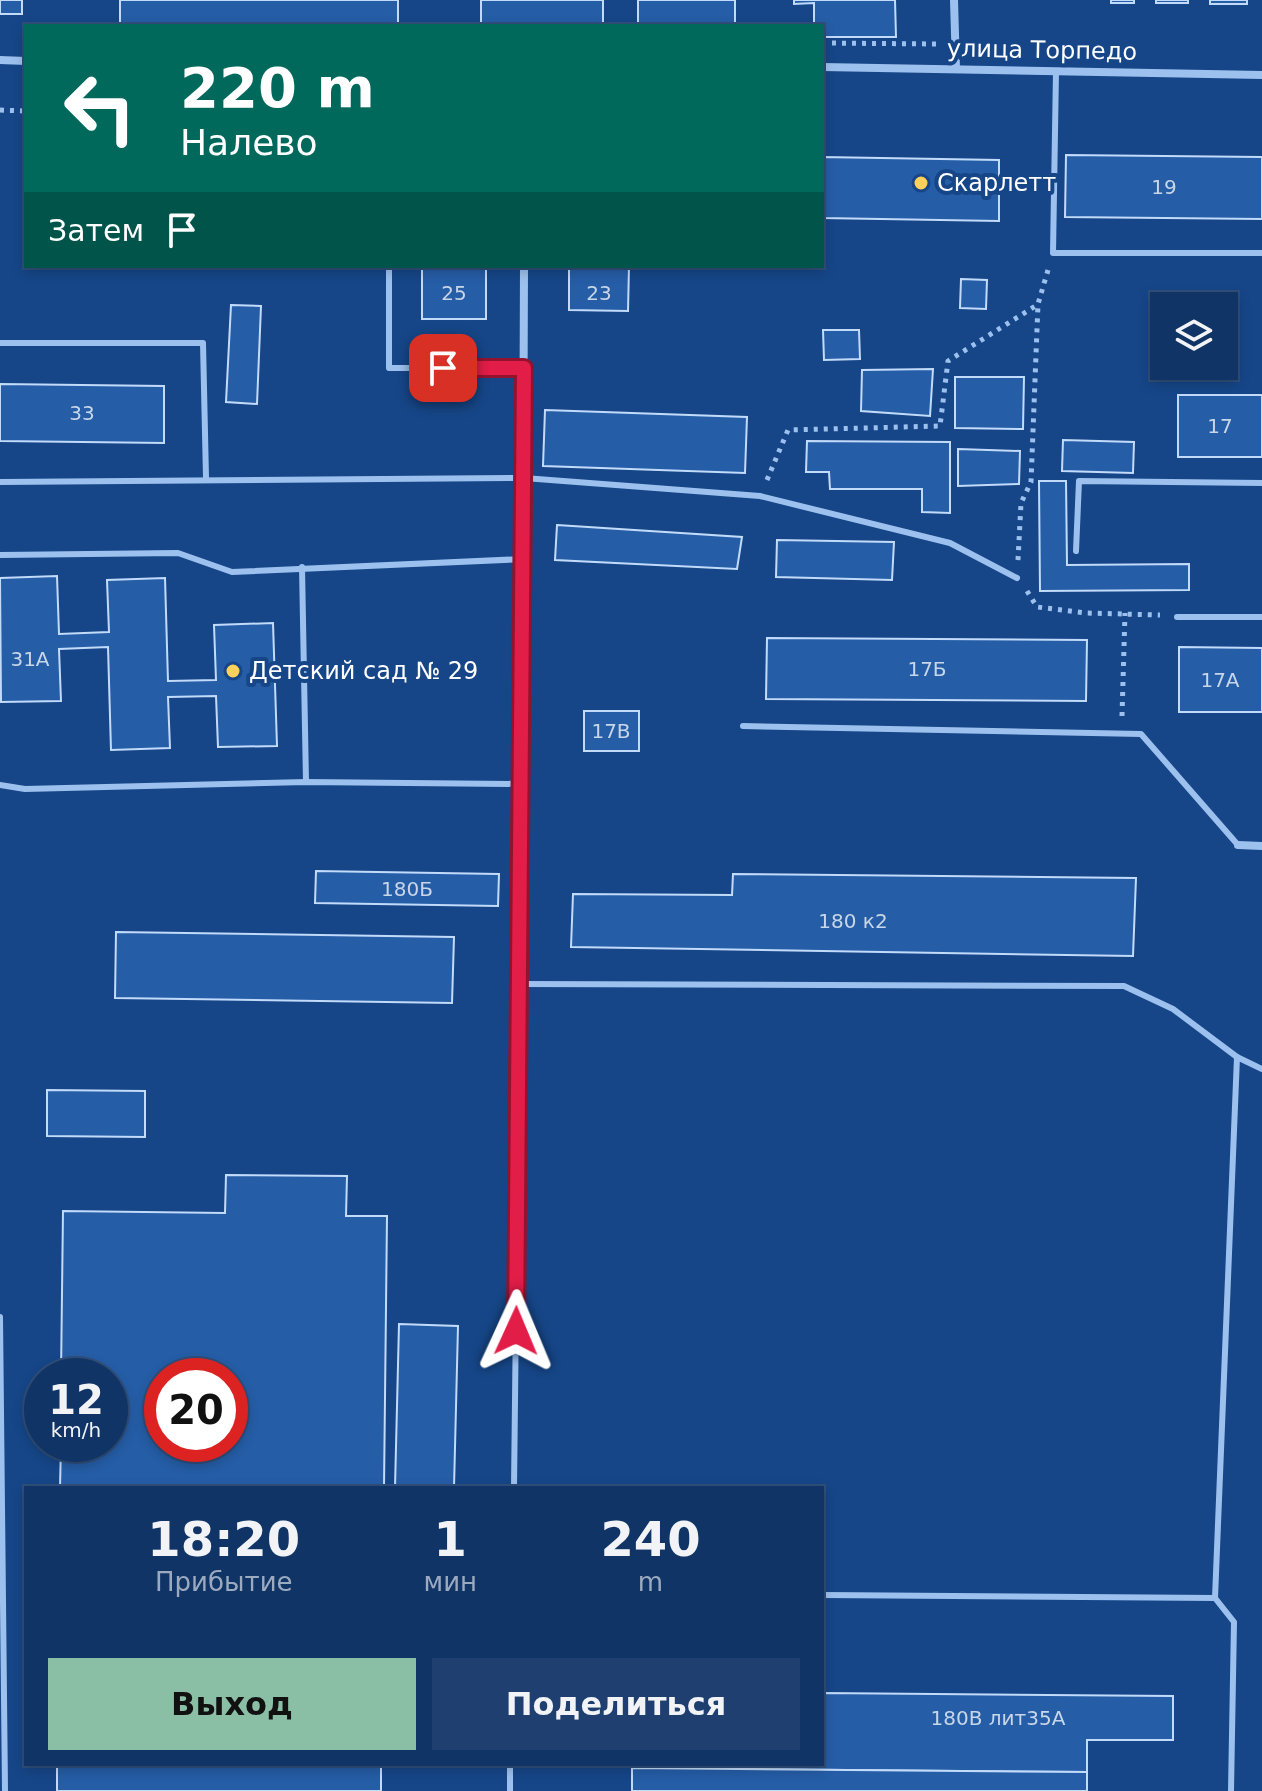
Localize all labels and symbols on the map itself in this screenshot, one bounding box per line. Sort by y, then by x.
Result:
street label: улица Торпедо [947,34,1137,66]
place label: Скарлетт [937,169,1056,197]
marker: Скарлетт [912,174,930,192]
house number: 19 [1151,175,1177,199]
house number: 25 [441,281,467,305]
house number: 23 [586,281,612,305]
pin [409,334,477,402]
house number: 33 [69,401,95,425]
house number: 17 [1207,414,1233,438]
house number: 31А [10,647,50,671]
place label: Детский сад № 29 [249,657,478,685]
house number: 17Б [907,657,947,681]
marker: Детский сад № 29 [224,662,242,680]
house number: 17А [1200,668,1240,692]
house number: 17В [591,719,631,743]
house number: 180Б [381,877,433,901]
house number: 180 к2 [818,909,888,933]
position arrow [474,1289,558,1373]
speed limit sign: 20 [144,1358,248,1462]
house number: 180В лит35А [931,1706,1066,1730]

